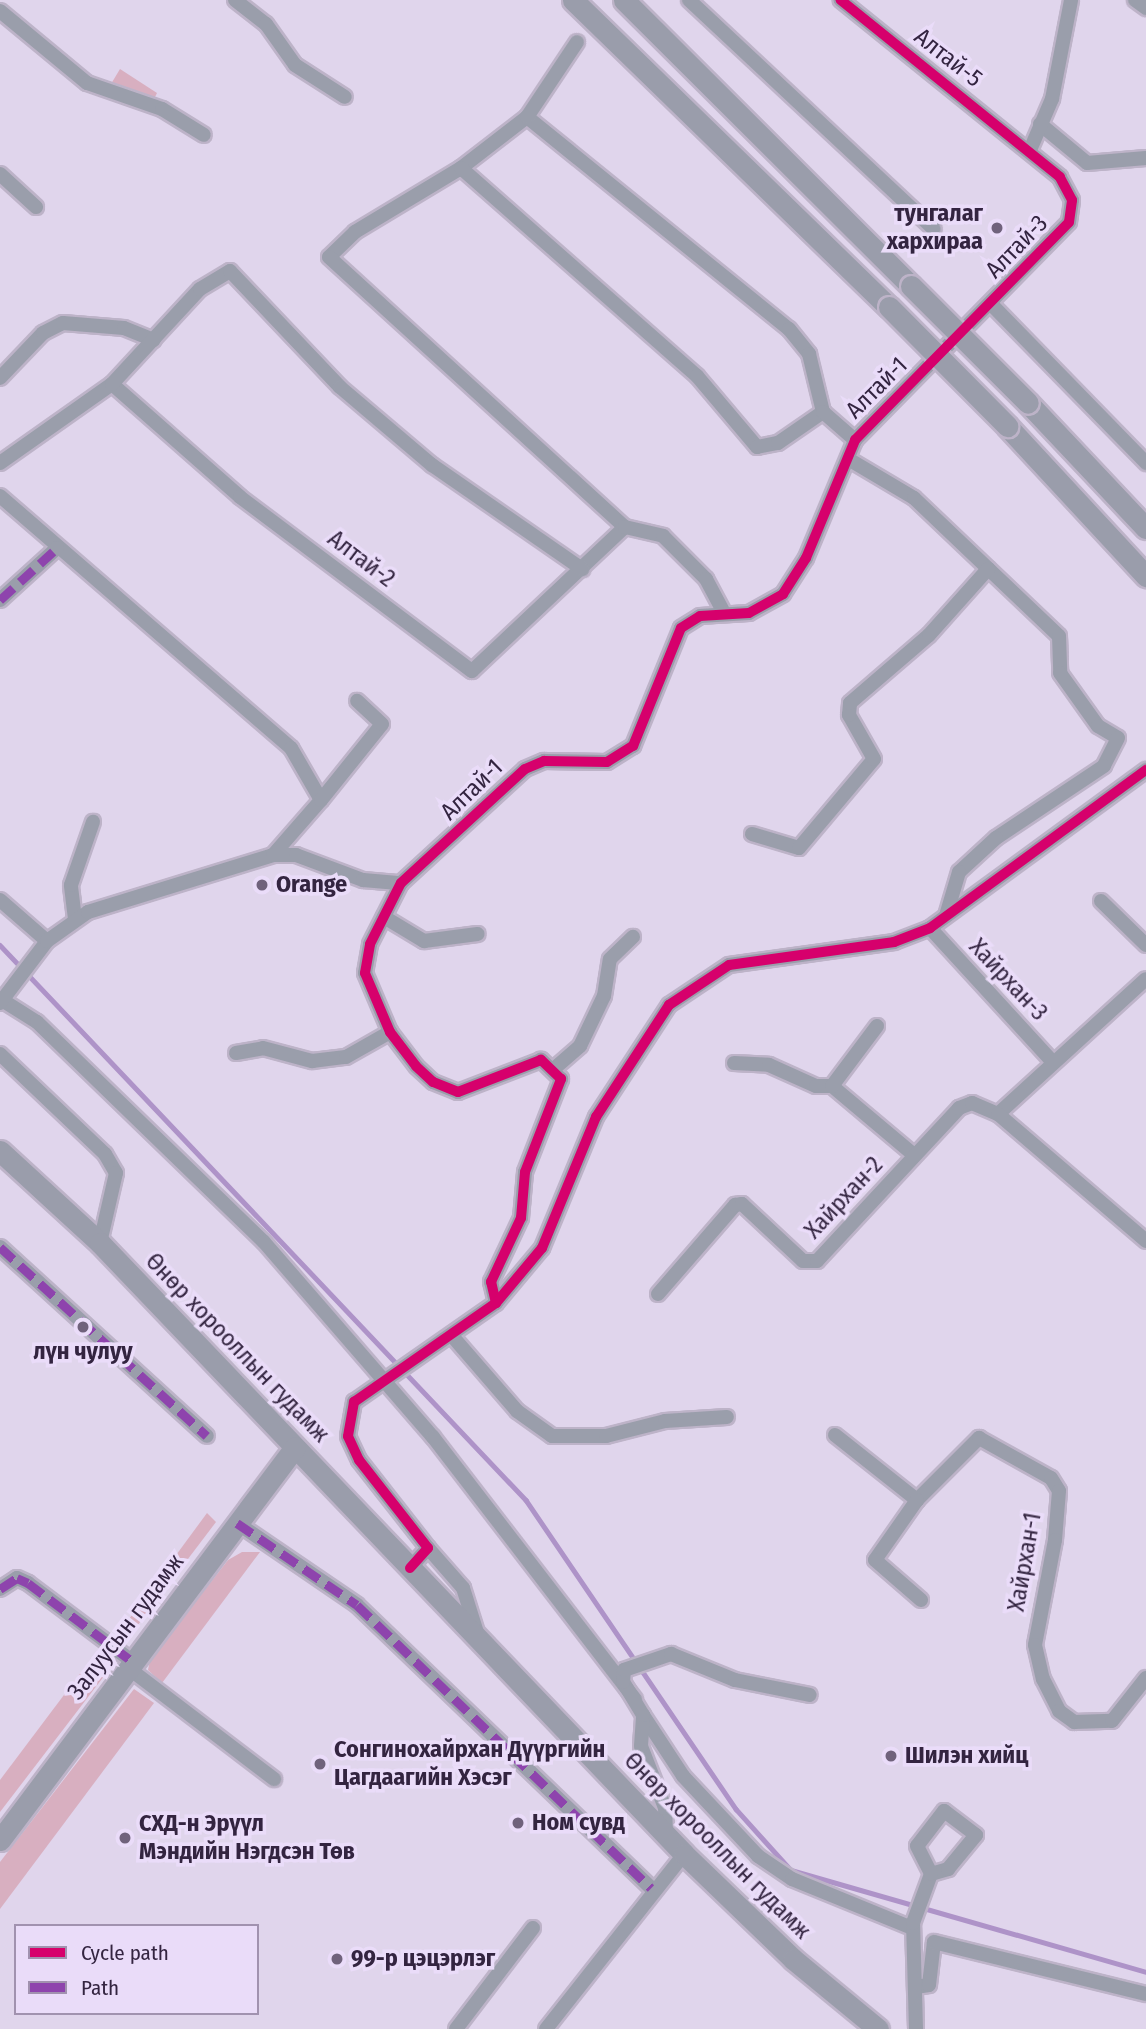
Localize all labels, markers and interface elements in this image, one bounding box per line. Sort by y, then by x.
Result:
street label: Алтай-5 [908,23,988,93]
place label: тунгалаг хархираа [887,200,983,256]
street label: Алтай-3 [980,209,1054,285]
marker: тунгалаг хархираа [989,220,1005,236]
street label: Алтай-1 [840,351,914,425]
street label: Алтай-2 [322,524,400,594]
street label: Алтай-1 [435,754,509,826]
place label: Orange [276,871,347,899]
marker: Orange [254,877,270,893]
street label: Хайрхан-3 [963,933,1053,1027]
street label: Хайрхан-2 [799,1151,889,1245]
street label: Өнөр хорооллын гудамж [139,1247,335,1449]
marker: лүн чулуу [75,1319,91,1335]
place label: лүн чулуу [33,1338,133,1366]
street label: Хайрхан-1 [1002,1510,1048,1614]
street label: Залуусын гудамж [62,1548,190,1706]
place label: Сонгинохайрхан Дүүргийн Цагдаагийн Хэсэг [334,1736,605,1792]
place label: Шилэн хийц [905,1742,1028,1770]
street label: Өнөр хорооллын гудамж [618,1747,816,1945]
marker: Шилэн хийц [883,1748,899,1764]
marker: Сонгинохайрхан Дүүргийн Цагдаагийн Хэсэг [312,1756,328,1772]
place label: Ном сувд [532,1809,625,1837]
place label: СХД-н Эрүүл Мэндийн Нэгдсэн Төв [139,1810,355,1866]
marker: Ном сувд [510,1815,526,1831]
marker: СХД-н Эрүүл Мэндийн Нэгдсэн Төв [117,1830,133,1846]
legend [14,1924,259,2015]
text: Cycle path [81,1940,169,1966]
place label: 99-р цэцэрлэг [351,1945,495,1973]
marker: 99-р цэцэрлэг [329,1951,345,1967]
text: Path [81,1975,119,2001]

